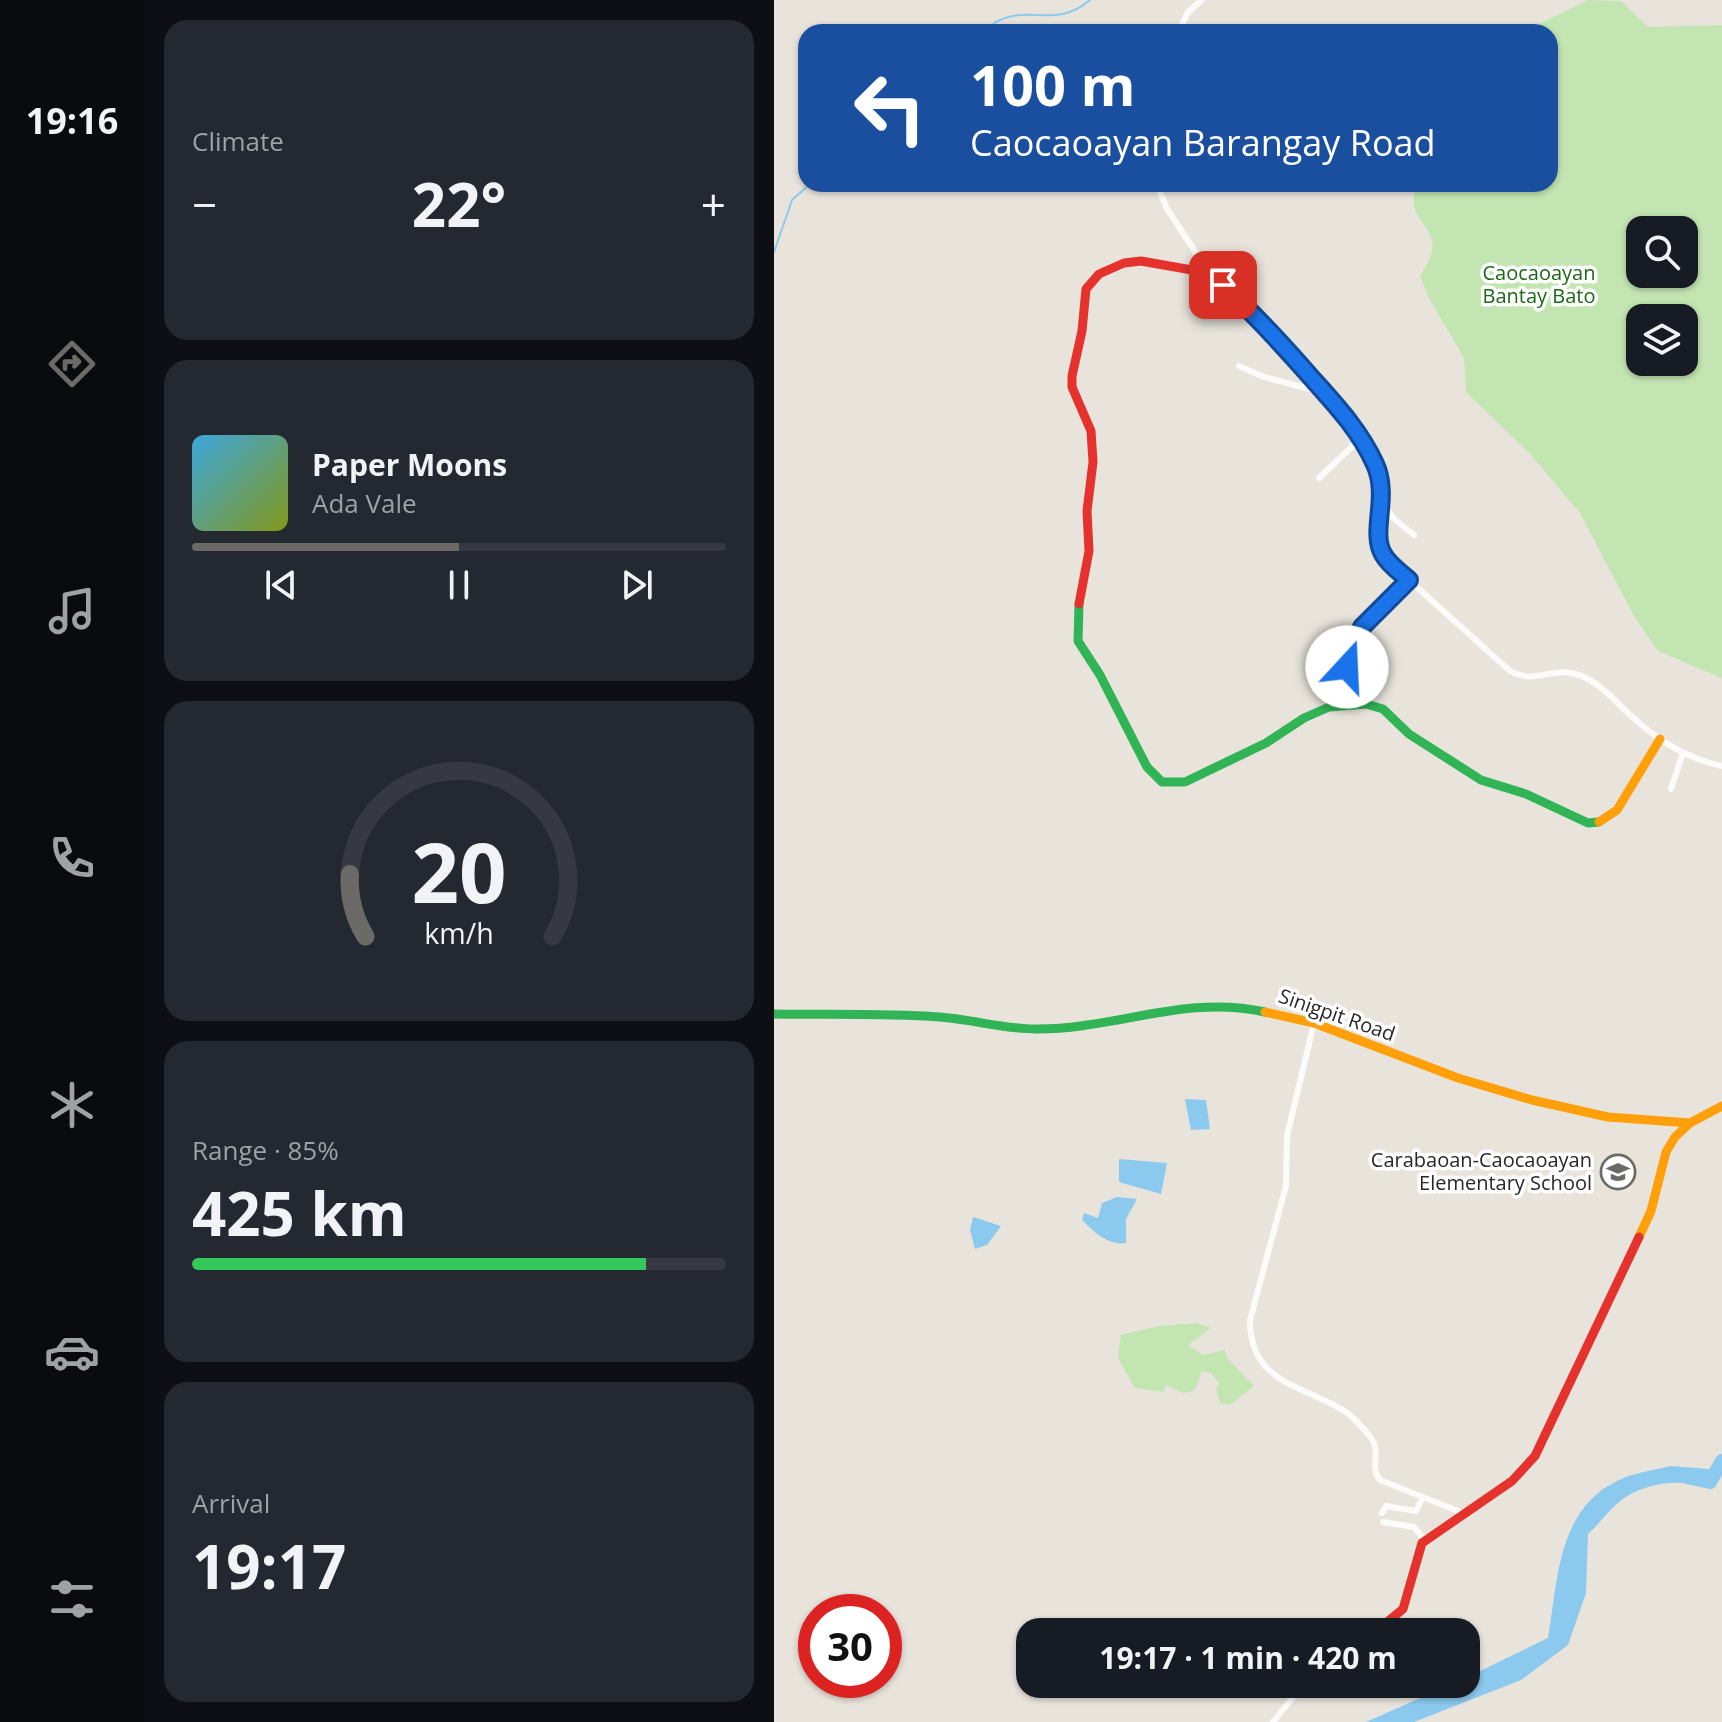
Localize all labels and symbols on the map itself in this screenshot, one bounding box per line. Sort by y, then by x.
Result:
pin [1189,251,1257,319]
park label: Caocaoayan Bantay Bato [1483,259,1595,309]
position arrow [1305,625,1389,709]
street label: Sinigpit Road [1275,982,1399,1047]
place label: Carabaoan-Caocaoayan Elementary School [1371,1146,1592,1196]
school or university icon: Carabaoan-Caocaoayan Elementary School [1599,1153,1637,1191]
speed limit sign: 30 [798,1594,902,1698]

